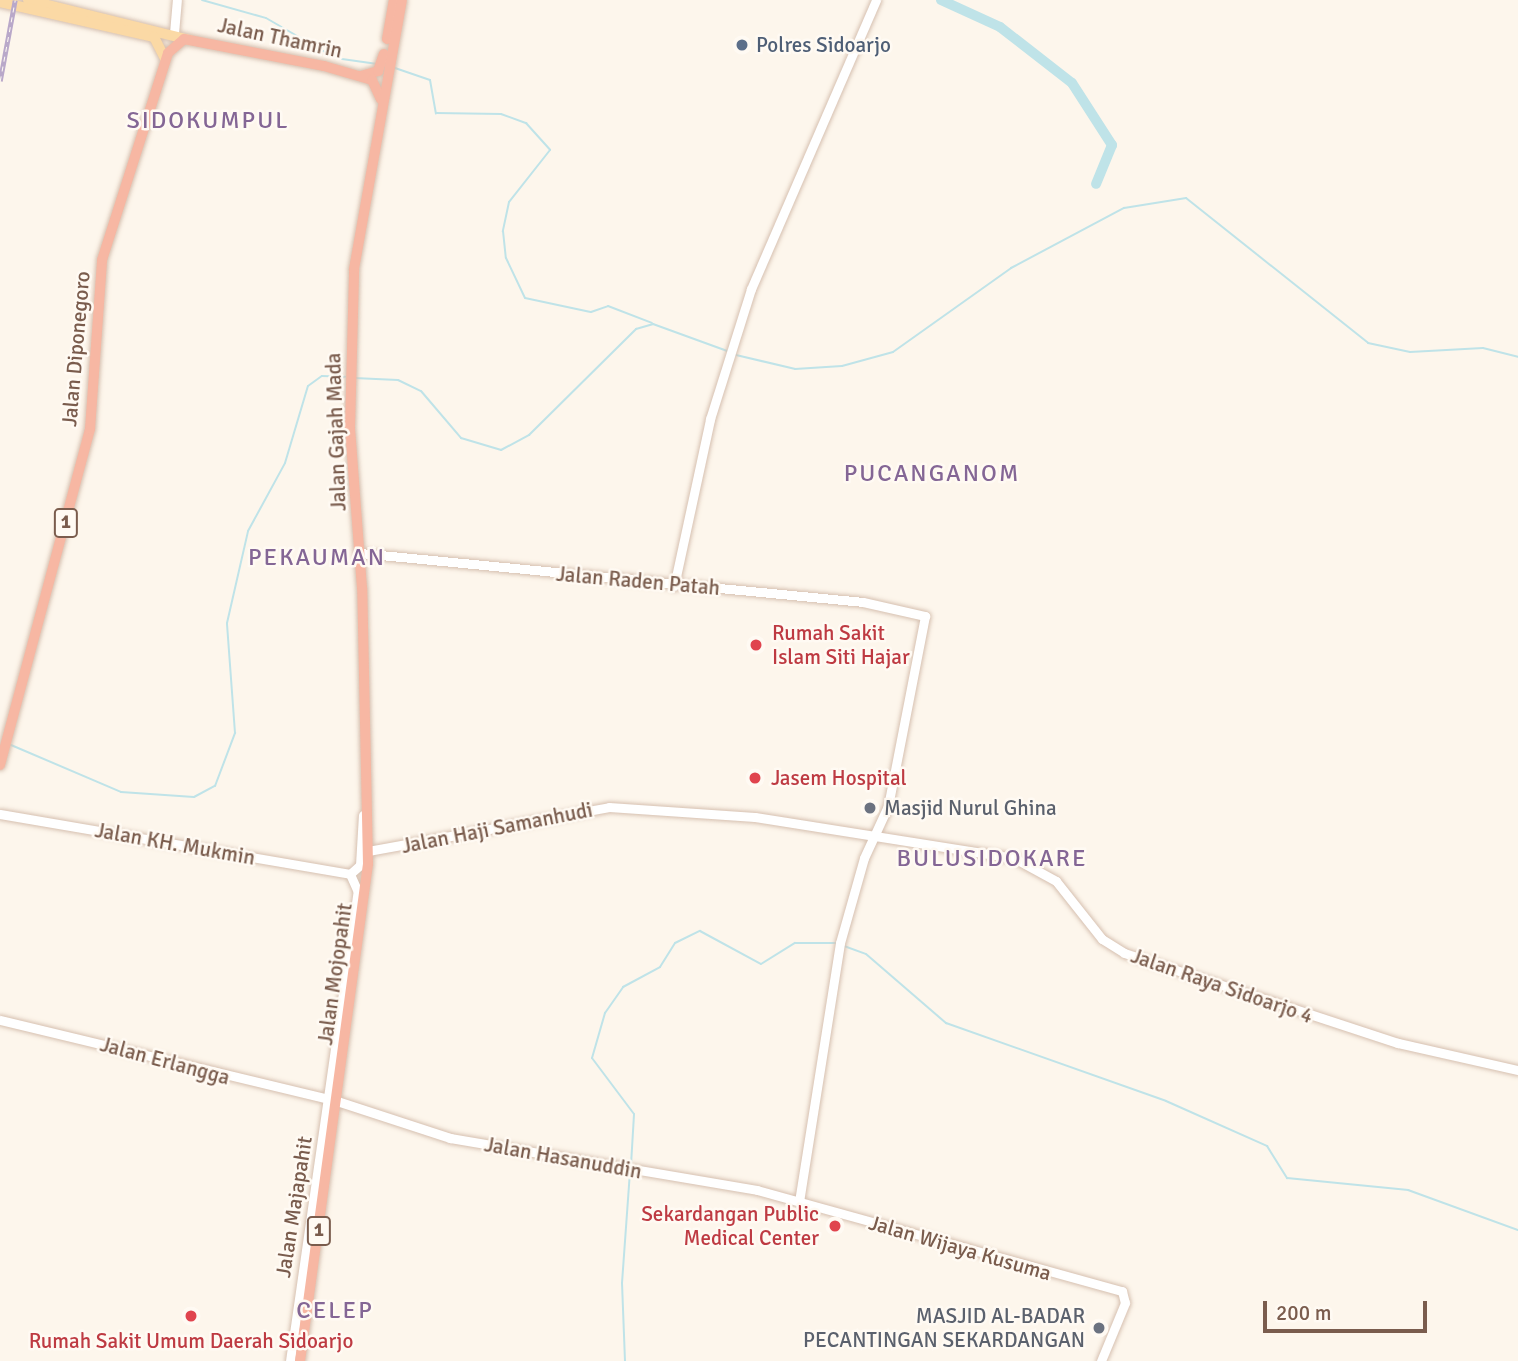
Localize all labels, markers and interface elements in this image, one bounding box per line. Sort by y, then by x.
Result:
street label: Jalan Thamrin [215,12,345,64]
place label: Polres Sidoarjo [756,32,891,58]
marker: Polres Sidoarjo [734,37,750,53]
district label: SIDOKUMPUL [128,107,288,135]
street label: Jalan Diponegoro [57,270,95,428]
street label: Jalan Gajah Mada [321,352,351,512]
district label: PUCANGANOM [845,460,1019,488]
road number: 1 [54,508,78,538]
district label: PEKAUMAN [249,544,385,572]
street label: Jalan Raden Patah [555,561,721,601]
place label: Rumah Sakit Islam Siti Hajar [772,620,910,670]
marker: Rumah Sakit Islam Siti Hajar [746,635,766,655]
place label: Jasem Hospital [771,765,907,791]
marker: Jasem Hospital [745,768,765,788]
place label: Masjid Nurul Ghina [884,795,1057,821]
street label: Jalan Haji Samanhudi [399,797,595,859]
marker: Masjid Nurul Ghina [862,800,878,816]
street label: Jalan KH. Mukmin [93,818,257,870]
district label: BULUSIDOKARE [898,845,1086,873]
street label: Jalan Mojopahit [313,901,357,1047]
street label: Jalan Raya Sidoarjo 4 [1128,943,1316,1029]
street label: Jalan Erlangga [97,1032,233,1090]
street label: Jalan Hasanuddin [482,1132,644,1184]
street label: Jalan Majapahit [270,1135,318,1279]
place label: Sekardangan Public Medical Center [641,1201,819,1251]
street label: Jalan Wijaya Kusuma [866,1210,1054,1286]
road number: 1 [307,1216,331,1246]
marker: Sekardangan Public Medical Center [825,1216,845,1236]
scale bar [1266,1288,1430,1332]
district label: CELEP [297,1297,373,1325]
text: 200 m [1276,1300,1331,1326]
place label: MASJID AL-BADAR PECANTINGAN SEKARDANGAN [803,1303,1085,1353]
marker: Rumah Sakit Umum Daerah Sidoarjo [181,1306,201,1326]
marker: MASJID AL-BADAR PECANTINGAN SEKARDANGAN [1091,1320,1107,1336]
place label: Rumah Sakit Umum Daerah Sidoarjo [29,1328,353,1354]

